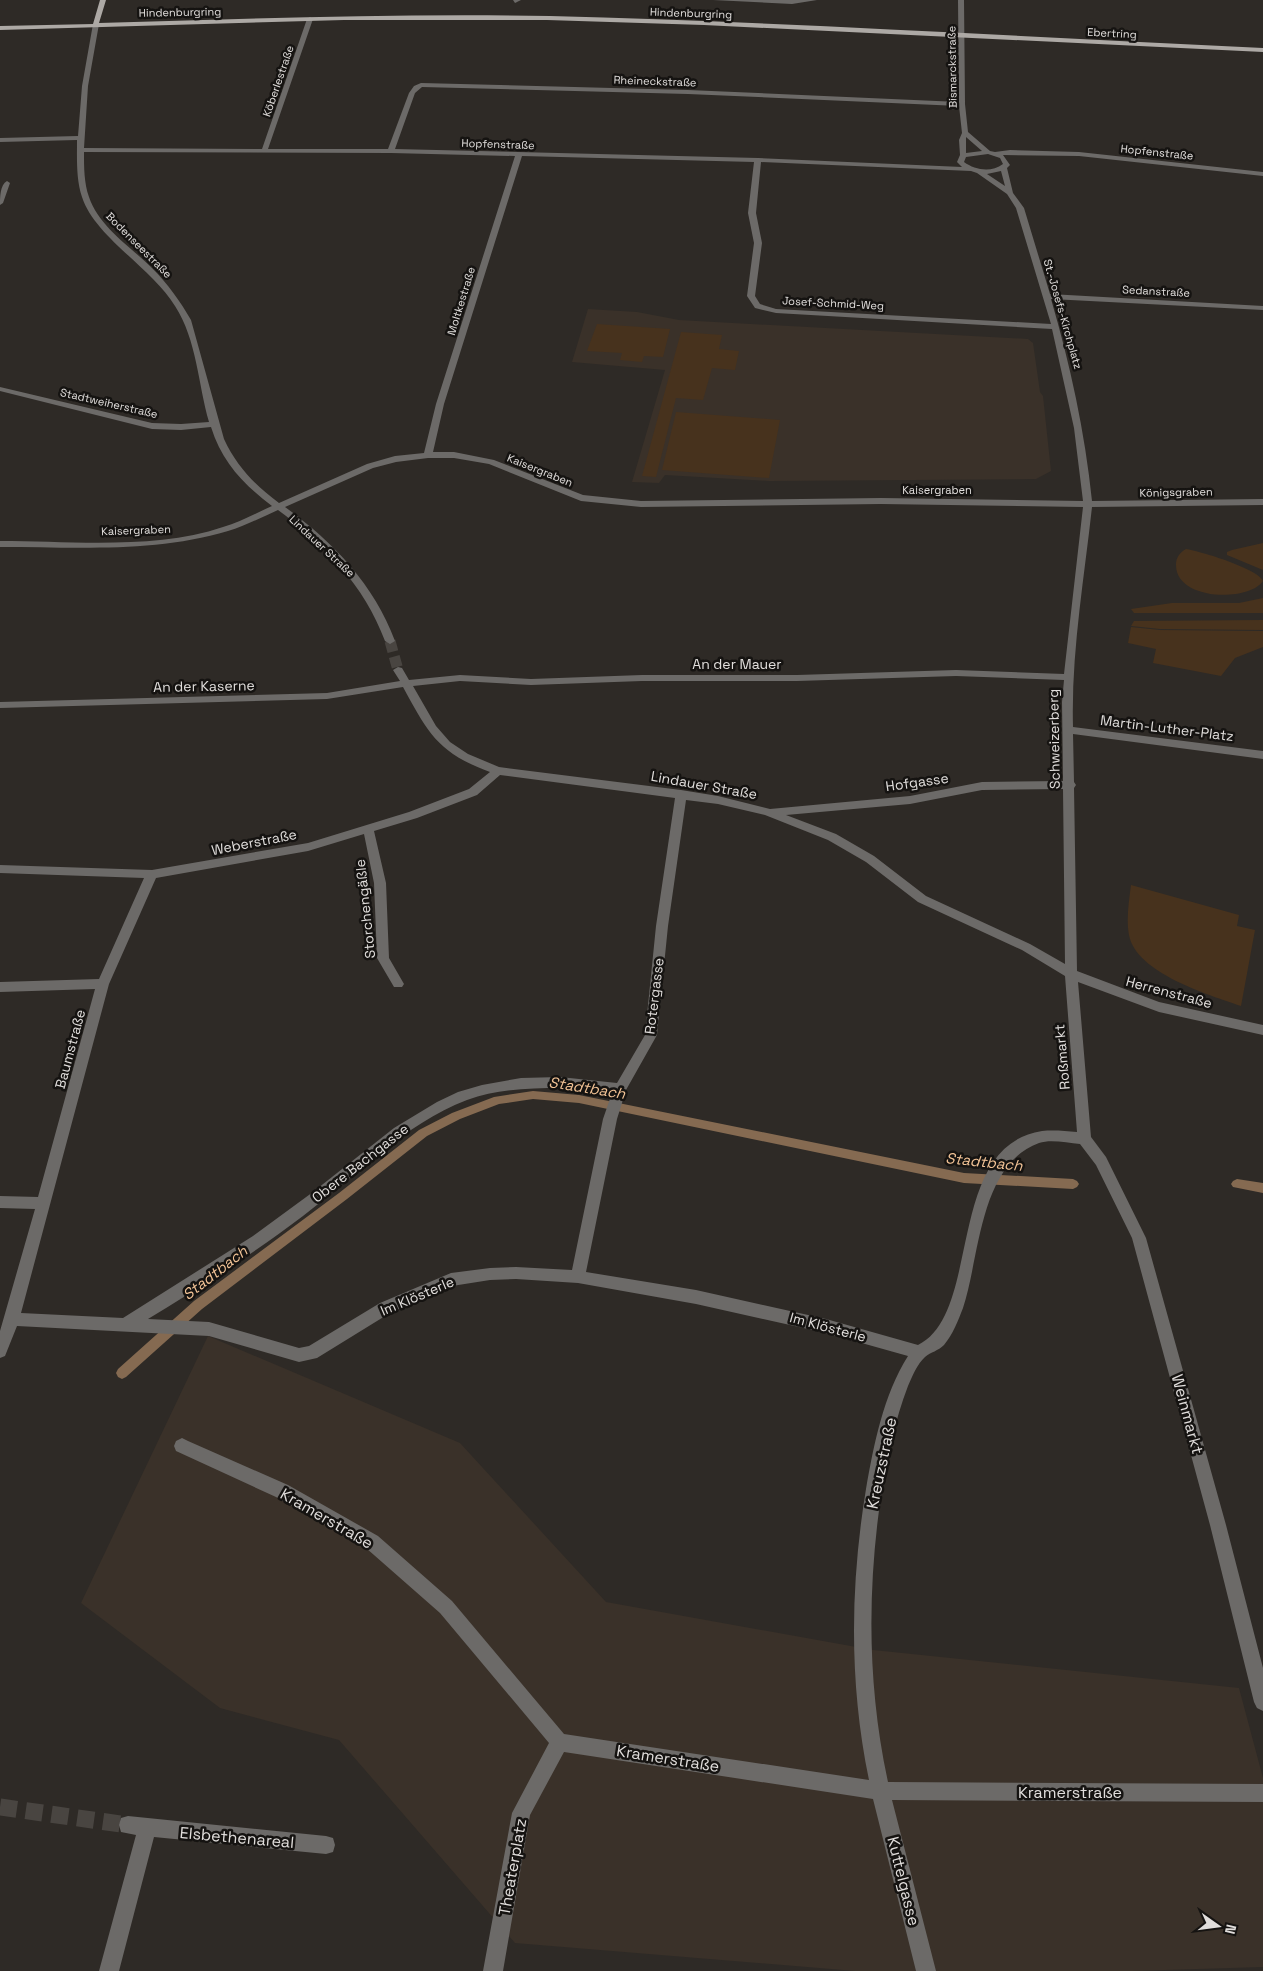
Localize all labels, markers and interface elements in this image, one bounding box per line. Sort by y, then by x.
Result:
street label: Hindenburgring [139,4,221,20]
street label: Hindenburgring [650,5,732,21]
street label: Ebertring [1087,25,1137,41]
street label: Bismarckstraße [944,26,960,108]
street label: Köberlestraße [259,43,297,119]
street label: Rheineckstraße [613,73,697,89]
street label: Hopfenstraße [461,136,535,152]
street label: Hopfenstraße [1120,141,1194,163]
street label: Bodenseestraße [103,209,175,281]
street label: St.-Josefs-Kirchplatz [1041,258,1085,371]
street label: Moltkestraße [444,265,478,337]
street label: Sedanstraße [1122,282,1190,300]
street label: Josef-Schmid-Weg [782,293,884,313]
street label: Stadtweiherstraße [59,385,159,421]
street label: Kaisergraben [505,450,575,490]
street label: Kaisergraben [902,483,972,497]
street label: Königsgraben [1139,484,1213,500]
street label: Lindauer Straße [286,512,358,580]
street label: Kaisergraben [101,522,171,538]
street label: An der Mauer [692,655,782,673]
street label: An der Kaserne [153,676,255,696]
street label: Schweizerberg [1044,689,1064,789]
street label: Martin-Luther-Platz [1099,711,1235,745]
street label: Lindauer Straße [650,767,758,803]
street label: Hofgasse [884,769,950,795]
street label: Weberstraße [210,825,298,859]
street label: Storchengäßle [351,858,379,960]
street label: Rotergasse [640,957,668,1035]
street label: Herrenstraße [1124,972,1214,1012]
street label: Baumstraße [51,1007,89,1091]
street label: Roßmarkt [1050,1024,1074,1090]
water label: Stadtbach [547,1072,628,1103]
street label: Obere Bachgasse [308,1120,412,1206]
water label: Stadtbach [945,1148,1024,1175]
water label: Stadtbach [178,1241,252,1304]
street label: Im Klösterle [377,1272,457,1320]
street label: Im Klösterle [788,1308,868,1346]
street label: Weinmarkt [1167,1372,1208,1456]
street label: Kreuzstraße [862,1415,901,1511]
street label: Kramerstraße [277,1483,377,1554]
street label: Kramerstraße [615,1740,721,1777]
street label: Kramerstraße [1018,1782,1122,1803]
street label: Theaterplatz [494,1817,531,1917]
street label: Elsbethenareal [179,1822,295,1853]
street label: Kuttelgasse [882,1834,925,1928]
north arrow [1193,1901,1243,1951]
text: N [1221,1922,1240,1936]

